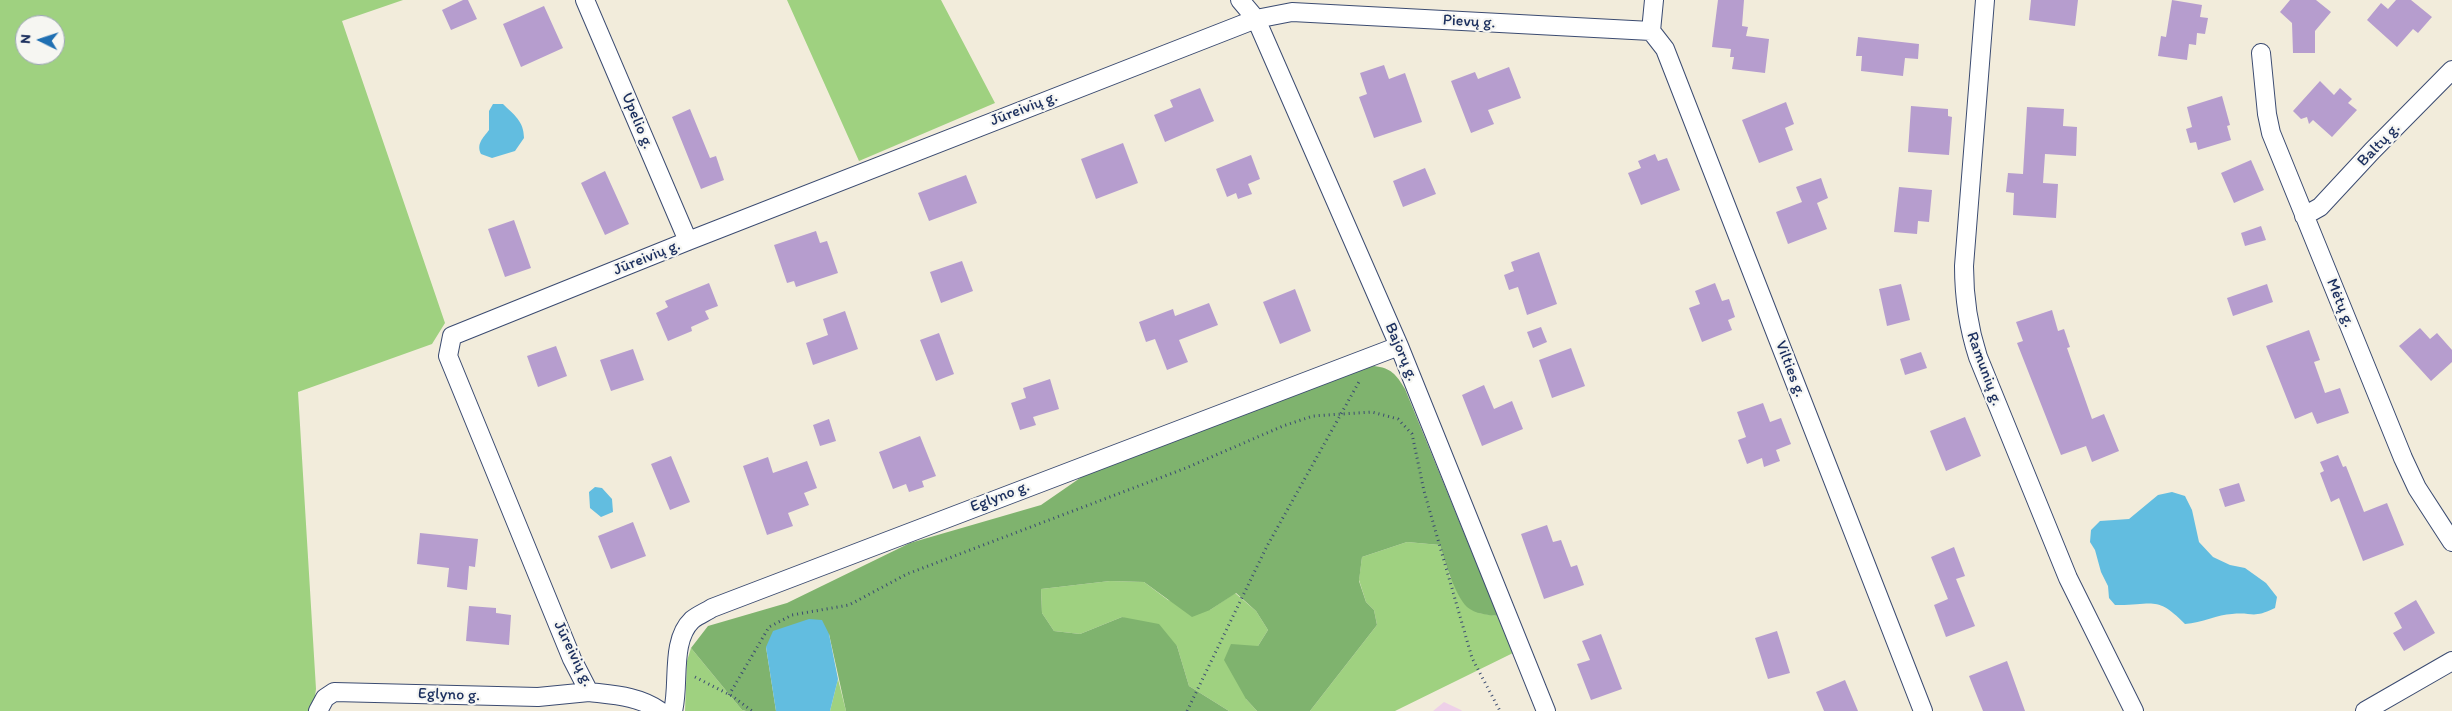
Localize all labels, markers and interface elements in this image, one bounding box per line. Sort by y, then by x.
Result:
street label: Pievų g. [1442,11,1496,33]
north arrow [15,15,65,65]
text: N [17,34,34,44]
street label: Jūreivių g. [988,87,1060,131]
street label: Upelio g. [617,90,657,152]
street label: Baltų g. [2353,119,2405,171]
street label: Jūreivių g. [611,236,683,280]
street label: Mėtų g. [2322,276,2358,330]
street label: Bajorų g. [1380,320,1422,384]
street label: Ramunių g. [1962,329,2006,409]
street label: Vilties g. [1771,338,1809,400]
street label: Eglyno g. [968,477,1032,517]
street label: Jūreivių g. [549,618,597,690]
street label: Eglyno g. [418,684,480,706]

